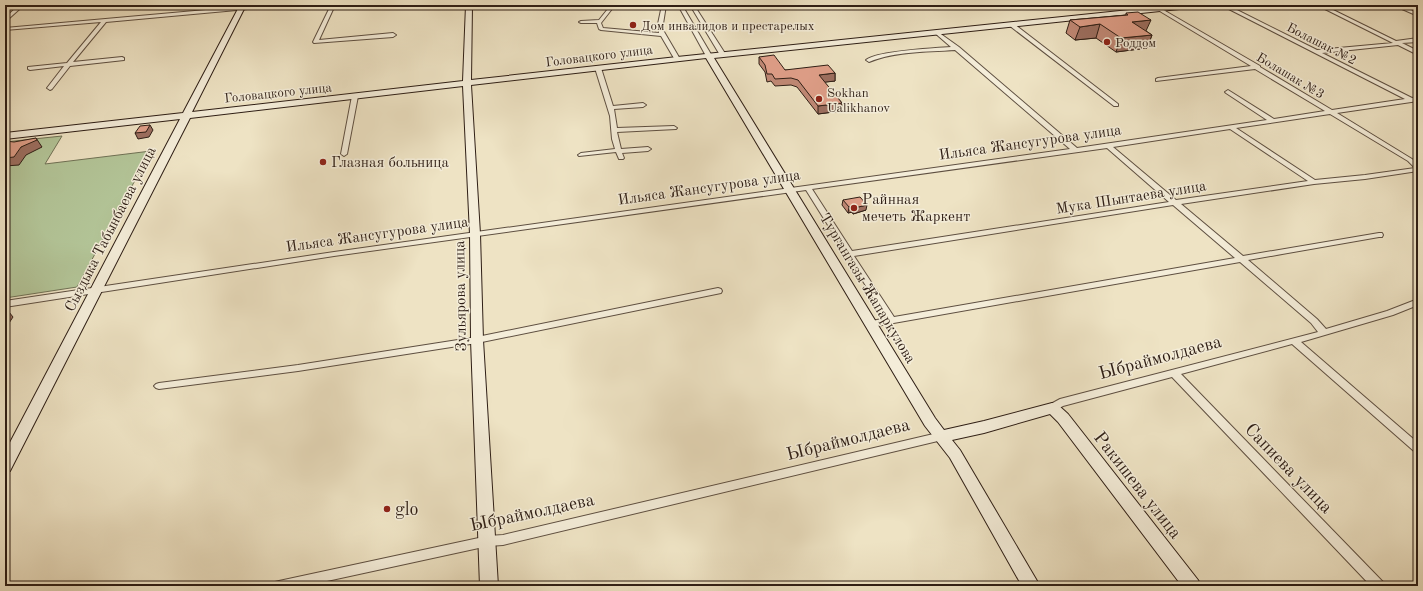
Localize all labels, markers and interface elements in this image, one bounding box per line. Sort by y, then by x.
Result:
marker: Дом инвалидов и престарелых [628,20,638,30]
place label: Дом инвалидов и престарелых [641,20,815,33]
street label: Болашак №2 [1284,21,1358,68]
marker: Роддом [1102,37,1112,47]
place label: Роддом [1115,37,1156,50]
street label: Головацкого улица [545,43,654,70]
street label: Болашак №3 [1254,51,1326,102]
street label: Головацкого улица [224,81,333,106]
place label: Sokhan Ualikhanov [827,87,890,115]
marker: Sokhan Ualikhanov [814,94,824,104]
street label: Ильяса Жансугурова улица [938,123,1123,164]
street label: Сыздыка Табынбаева улица [63,144,160,315]
place label: Глазная больница [331,156,450,171]
marker: Глазная больница [318,157,328,167]
street label: Ильяса Жансугурова улица [617,168,802,209]
street label: Мука Шынтаева улица [1055,179,1208,218]
place label: Райнная мечеть Жаркент [862,193,970,225]
marker: Райнная мечеть Жаркент [849,203,859,213]
street label: Тургангазы Жапаркулова [816,211,918,367]
street label: Ильяса Жансугурова улица [285,215,470,256]
street label: Зульярова улица [453,240,470,352]
street label: Ыбраймолдаева [1097,333,1224,383]
street label: Ыбраймолдаева [785,416,912,464]
street label: Сапиева улица [1241,420,1336,517]
street label: Ракишева улица [1090,429,1185,543]
street label: Ыбраймолдаева [468,491,596,535]
place label: glo [395,501,419,519]
marker: glo [382,504,392,514]

